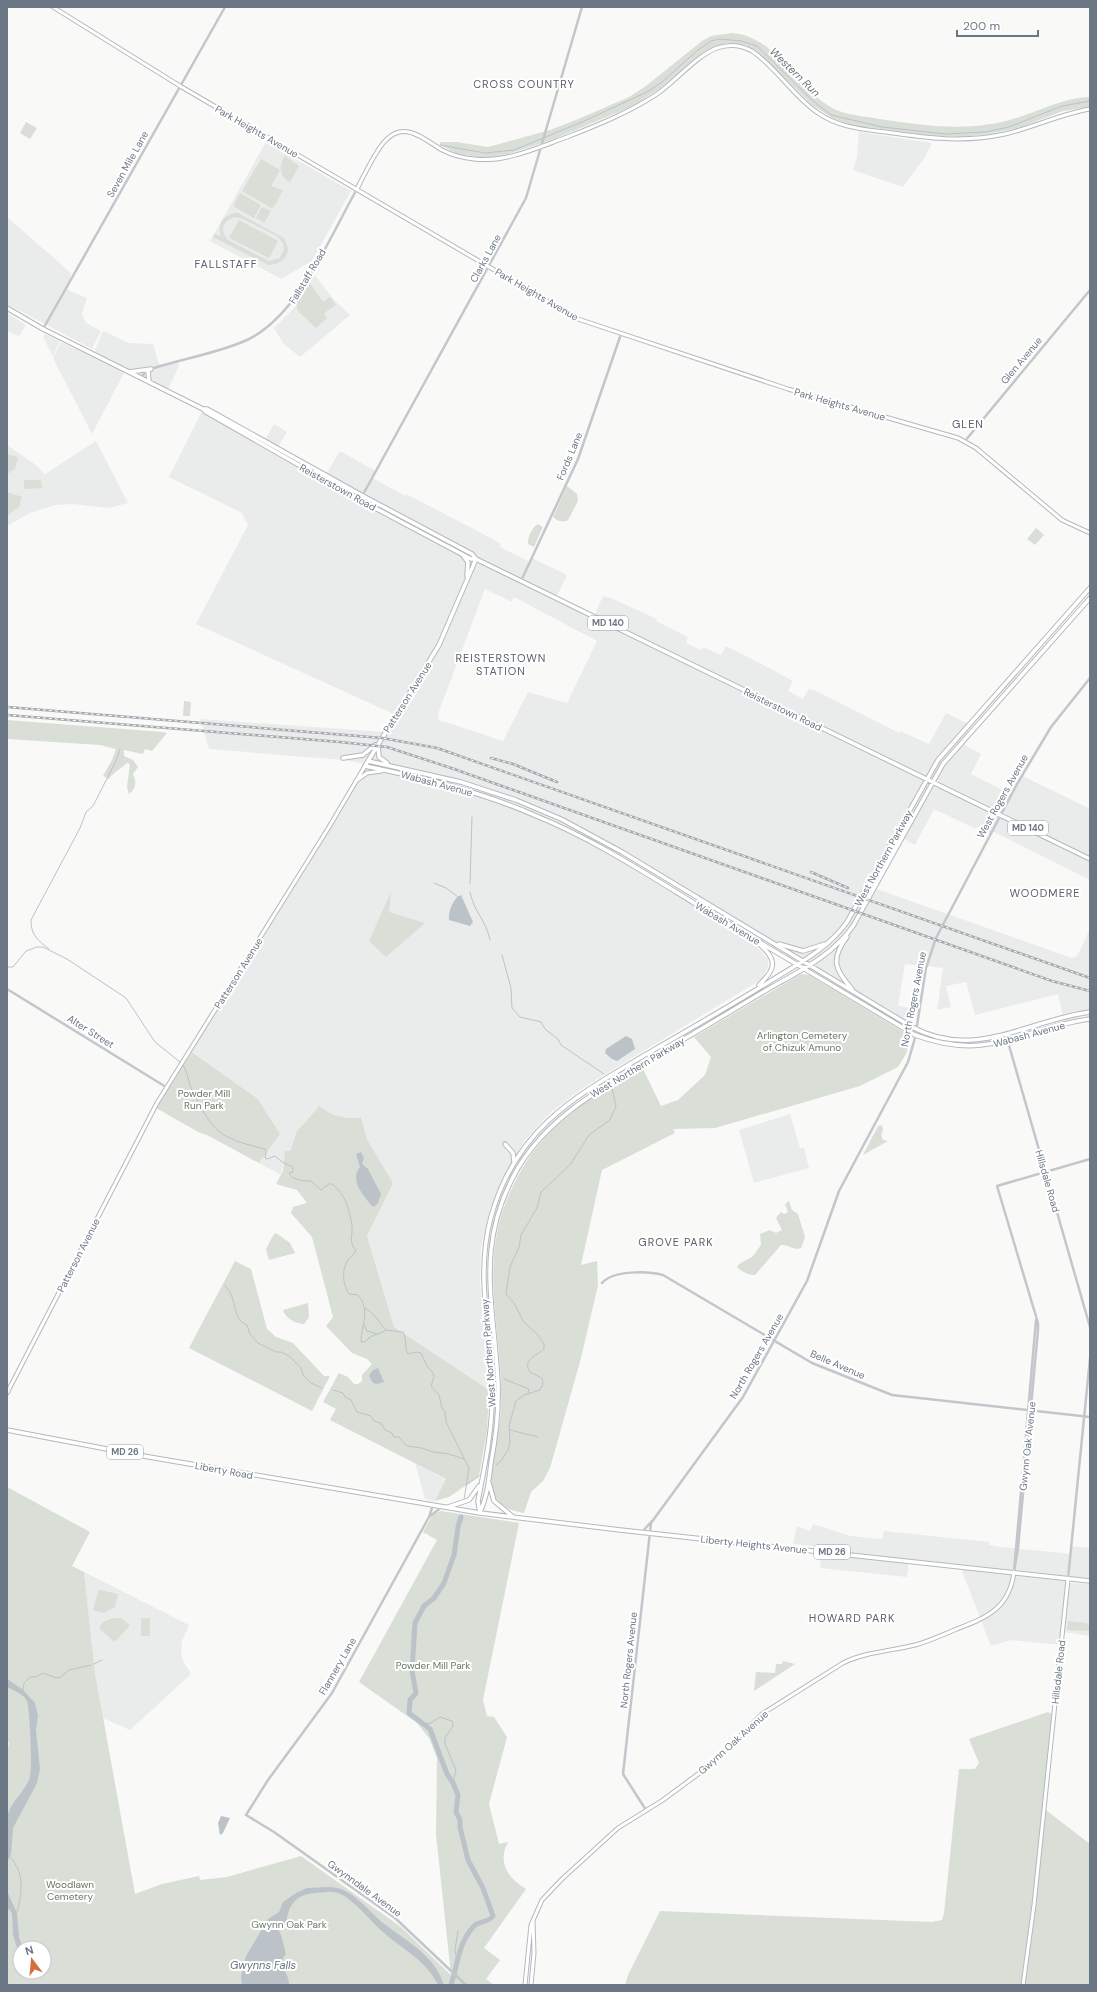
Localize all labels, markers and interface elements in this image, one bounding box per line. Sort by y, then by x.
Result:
scale bar [957,12,1038,38]
text: 200 m [963,18,1000,34]
water label: Western Run [767,44,823,100]
district label: CROSS COUNTRY [473,77,575,91]
street label: Park Heights Avenue [213,102,301,161]
street label: Seven Mile Lane [104,128,151,200]
street label: Clarks Lane [467,232,504,285]
street label: Fallstaff Road [286,246,329,306]
district label: FALLSTAFF [194,257,258,271]
street label: Park Heights Avenue [493,265,581,324]
street label: Glen Avenue [998,334,1045,387]
street label: Park Heights Avenue [793,385,887,424]
district label: GLEN [952,417,984,431]
street label: Fords Lane [554,430,585,482]
street label: Reisterstown Road [297,461,378,514]
road number: MD 140 [588,616,628,630]
district label: REISTERSTOWN STATION [456,651,546,678]
street label: Patterson Avenue [380,659,435,735]
street label: Reisterstown Road [742,685,824,734]
street label: West Rogers Avenue [974,752,1031,841]
street label: Wabash Avenue [400,768,474,799]
street label: West Northern Parkway [852,807,916,909]
road number: MD 140 [1008,821,1048,835]
district label: WOODMERE [1009,886,1081,900]
street label: Wabash Avenue [693,899,763,948]
street label: Patterson Avenue [211,935,266,1011]
street label: North Rogers Avenue [898,950,929,1048]
street label: Alter Street [65,1012,117,1051]
street label: Wabash Avenue [992,1019,1067,1050]
park label: Arlington Cemetery of Chizuk Amuno [757,1029,848,1054]
street label: West Northern Parkway [588,1034,687,1101]
park label: Powder Mill Run Park [178,1087,230,1112]
street label: Hillsdale Road [1032,1148,1063,1214]
street label: Patterson Avenue [54,1216,103,1294]
district label: GROVE PARK [638,1235,714,1249]
street label: West Northern Parkway [478,1298,499,1407]
street label: North Rogers Avenue [727,1311,786,1401]
street label: Belle Avenue [808,1347,868,1382]
street label: Gwynn Oak Avenue [1016,1400,1039,1491]
road number: MD 26 [107,1445,143,1459]
street label: Liberty Road [194,1459,254,1482]
street label: Liberty Heights Avenue [700,1532,808,1557]
road number: MD 26 [814,1545,850,1559]
street label: North Rogers Avenue [617,1611,640,1709]
district label: HOWARD PARK [809,1611,895,1625]
street label: Flannery Lane [316,1635,359,1697]
street label: Hillsdale Road [1049,1639,1068,1705]
park label: Powder Mill Park [396,1659,470,1672]
street label: Gwynn Oak Avenue [696,1707,771,1777]
street label: Gwynndale Avenue [325,1857,405,1920]
park label: Woodlawn Cemetery [46,1878,94,1903]
park label: Gwynn Oak Park [251,1918,327,1931]
north arrow [12,1940,52,1980]
text: N [23,1943,35,1958]
water label: Gwynns Falls [230,1958,297,1972]

